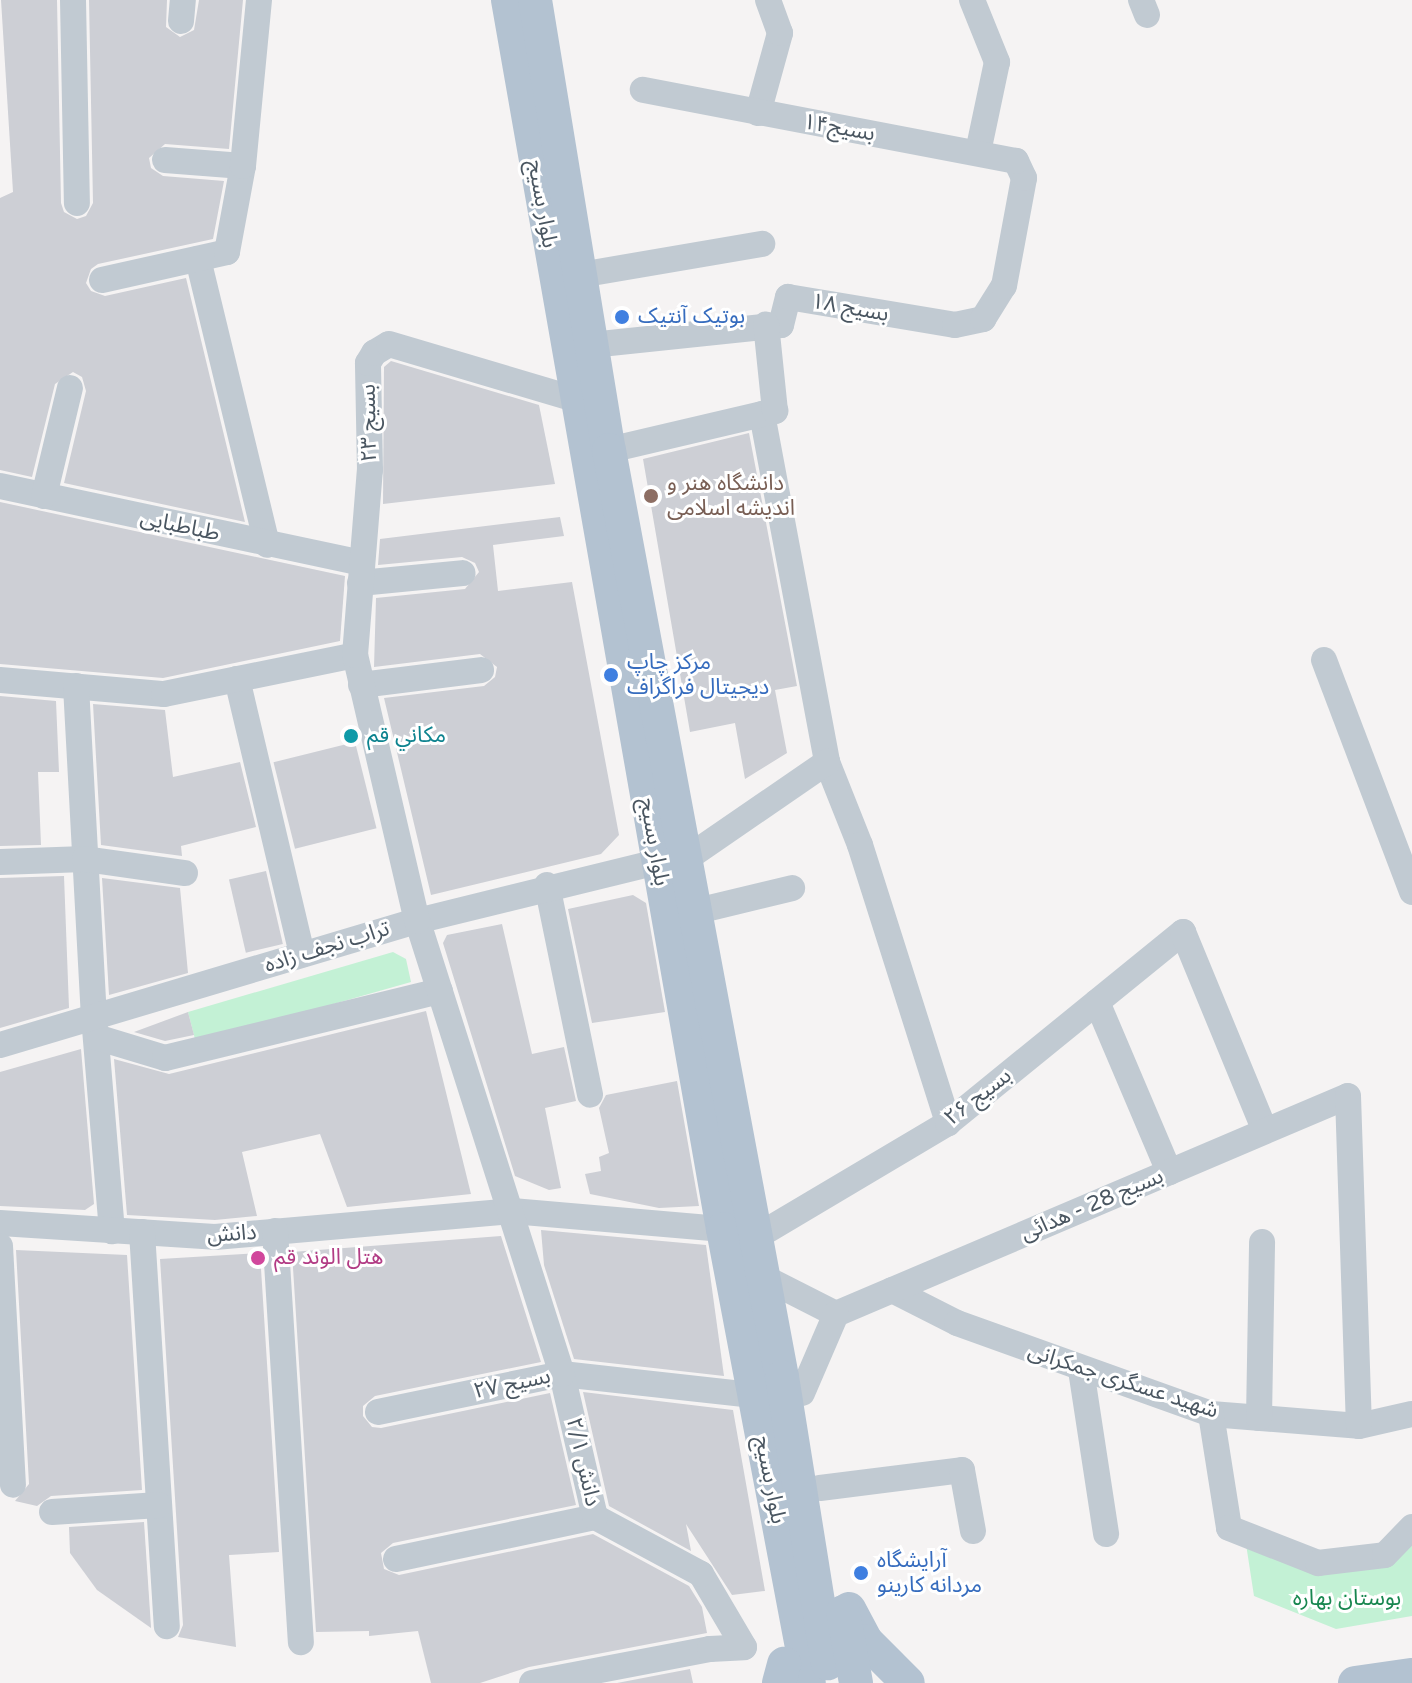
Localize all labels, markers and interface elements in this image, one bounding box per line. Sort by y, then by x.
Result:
street label: بسیج۱۴ [801,109,877,147]
street label: بلوار بسیج [521,158,563,250]
street label: بسیج ۱۸ [809,288,891,328]
place label: بوتیک آنتیک [638,304,745,330]
marker: بوتیک آنتیک [613,308,631,326]
street label: بسیج ۲۳ [355,384,383,462]
place label: دانشگاه هنر و اندیشه اسلامی [667,470,795,522]
marker: دانشگاه هنر و اندیشه اسلامی [642,487,660,505]
street label: طباطبایی [138,505,222,547]
place label: مرکز چاپ دیجیتال فراگراف [627,649,769,700]
marker: مرکز چاپ دیجیتال فراگراف [602,666,620,684]
place label: مكاني قم [367,723,446,749]
marker: مكاني قم [342,727,360,745]
street label: بلوار بسیج [633,796,675,888]
street label: تراب نجف زاده [261,915,393,979]
street label: بسیج ۲۶ [939,1063,1017,1131]
street label: بسیج 28 - هدائی [1017,1163,1167,1247]
street label: دانش [207,1220,257,1248]
place label: هتل الوند قم [274,1245,383,1271]
marker: هتل الوند قم [249,1249,267,1267]
street label: شهید عسگری جمکرانی [1025,1338,1221,1424]
street label: بسیج ۲۷ [471,1363,553,1405]
street label: دانش ۲/۱ [560,1415,606,1509]
street label: بلوار بسیج [749,1434,791,1526]
place label: آرایشگاه مردانه کارینو [877,1547,982,1598]
marker: آرایشگاه مردانه کارینو [852,1564,870,1582]
park label: بوستان بهاره [1293,1586,1401,1612]

